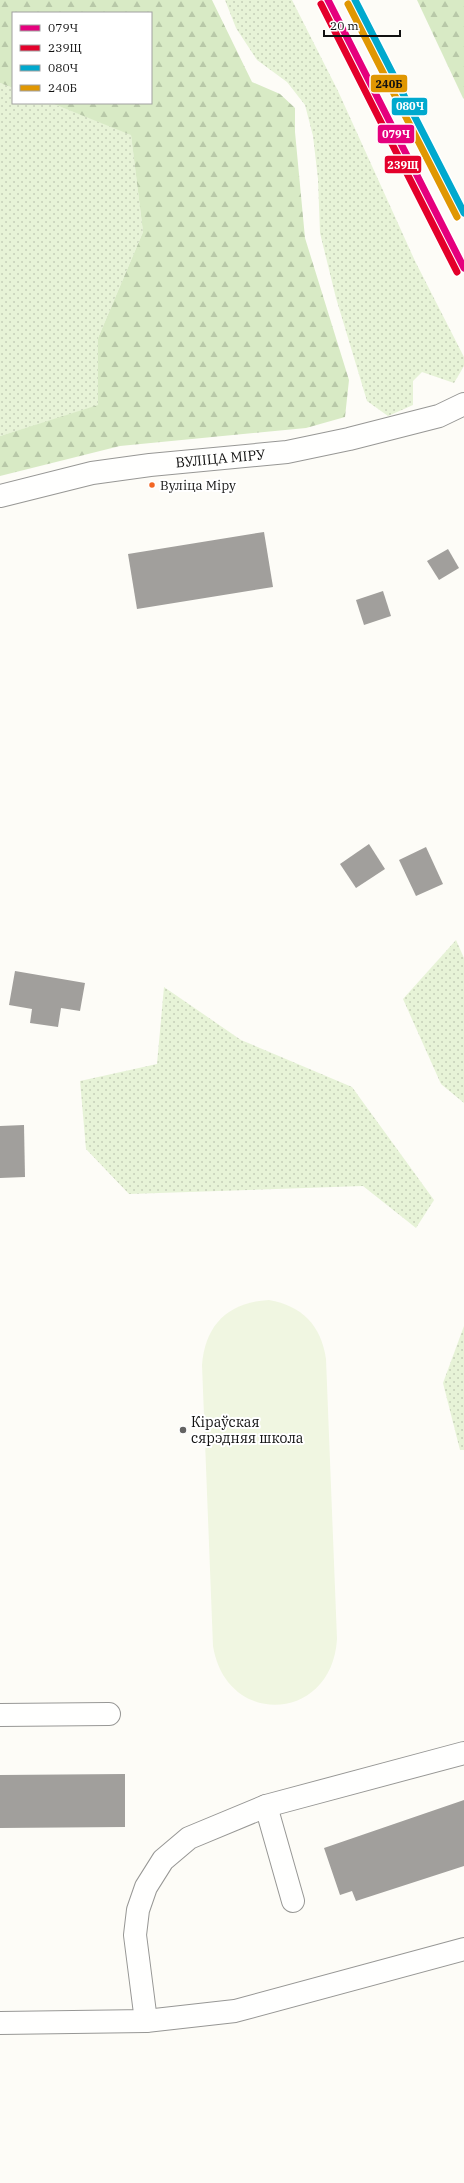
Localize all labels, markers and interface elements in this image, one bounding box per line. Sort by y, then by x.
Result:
legend [12,12,152,104]
scale bar [324,12,400,38]
text: 20 m [330,18,359,33]
text: 079Ч [48,20,78,35]
text: 239Щ [48,40,82,55]
text: 080Ч [48,60,78,75]
line badge: 240Б [370,74,408,93]
text: 240Б [375,77,403,91]
text: 240Б [48,80,77,95]
line badge: 080Ч [391,97,428,116]
text: 080Ч [396,99,424,113]
line badge: 079Ч [377,124,415,144]
text: 079Ч [382,127,410,141]
line badge: 239Щ [384,155,422,174]
text: 239Щ [387,158,419,172]
street label: ВУЛІЦА МІРУ [175,445,267,472]
place label: Вуліца Міру [160,477,236,494]
marker: Вуліца Міру [147,480,157,490]
place label: Кіраўская сярэдняя школа [191,1413,304,1447]
marker: Кіраўская сярэдняя школа [178,1425,188,1435]

